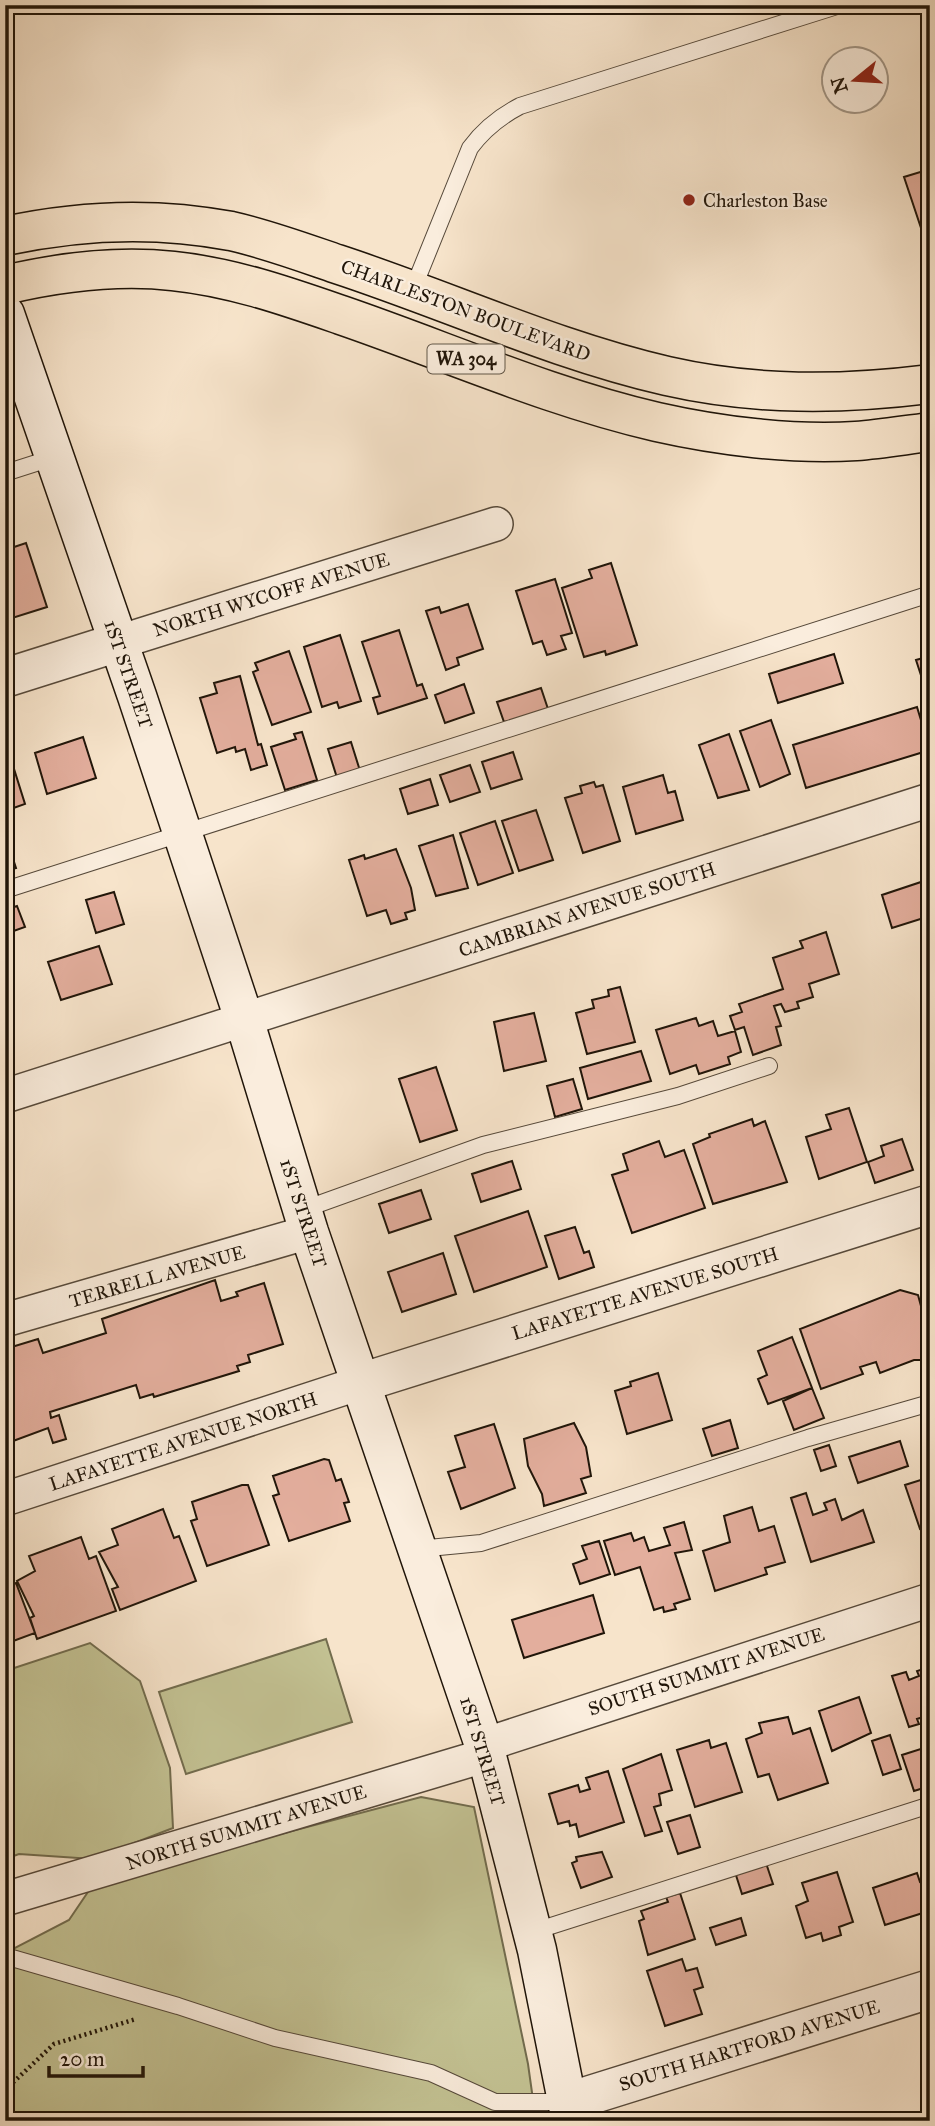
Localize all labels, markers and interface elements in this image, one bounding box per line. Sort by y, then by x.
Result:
north arrow [820,46,890,116]
text: N [826,74,853,96]
place label: Charleston Base [703,189,828,212]
marker: Charleston Base [681,192,697,208]
street label: CHARLESTON BOULEVARD [338,255,594,366]
road number: WA 304 [428,344,504,374]
street label: NORTH WYCOFF AVENUE [150,547,392,641]
street label: 1ST STREET [99,617,158,731]
street label: CAMBRIAN AVENUE SOUTH [456,857,719,962]
street label: 1ST STREET [275,1156,332,1271]
street label: TERRELL AVENUE [66,1240,248,1313]
street label: LAFAYETTE AVENUE SOUTH [509,1242,781,1345]
street label: LAFAYETTE AVENUE NORTH [46,1387,320,1496]
street label: SOUTH SUMMIT AVENUE [585,1622,828,1721]
street label: 1ST STREET [455,1694,510,1809]
street label: NORTH SUMMIT AVENUE [123,1780,369,1875]
street label: SOUTH HARTFORD AVENUE [616,1995,883,2096]
scale bar [49,2035,144,2079]
text: 20 m [60,2046,105,2072]

